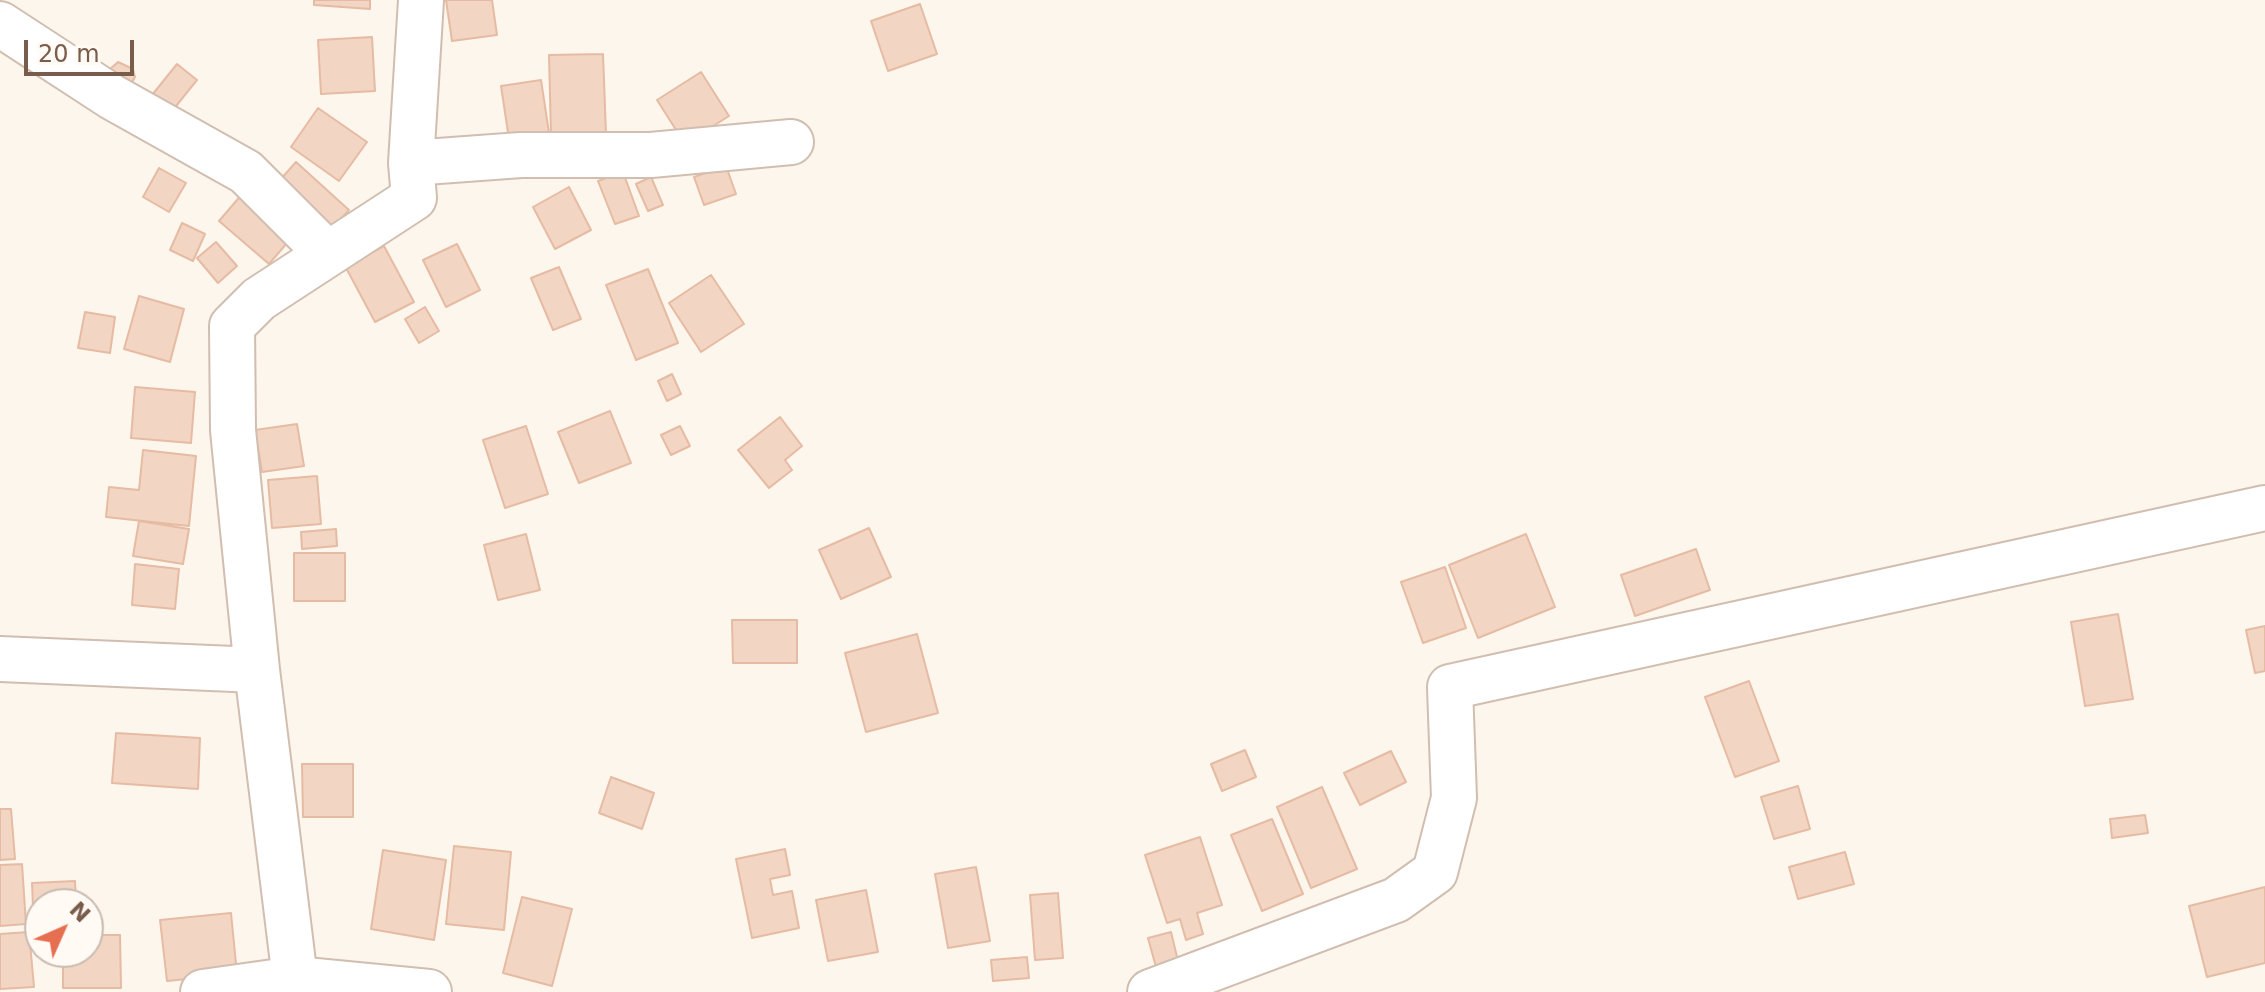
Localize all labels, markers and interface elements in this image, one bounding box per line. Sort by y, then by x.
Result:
scale bar [28,24,138,74]
text: 20 m [38,40,100,68]
north arrow [24,888,104,968]
text: N [65,897,95,927]

